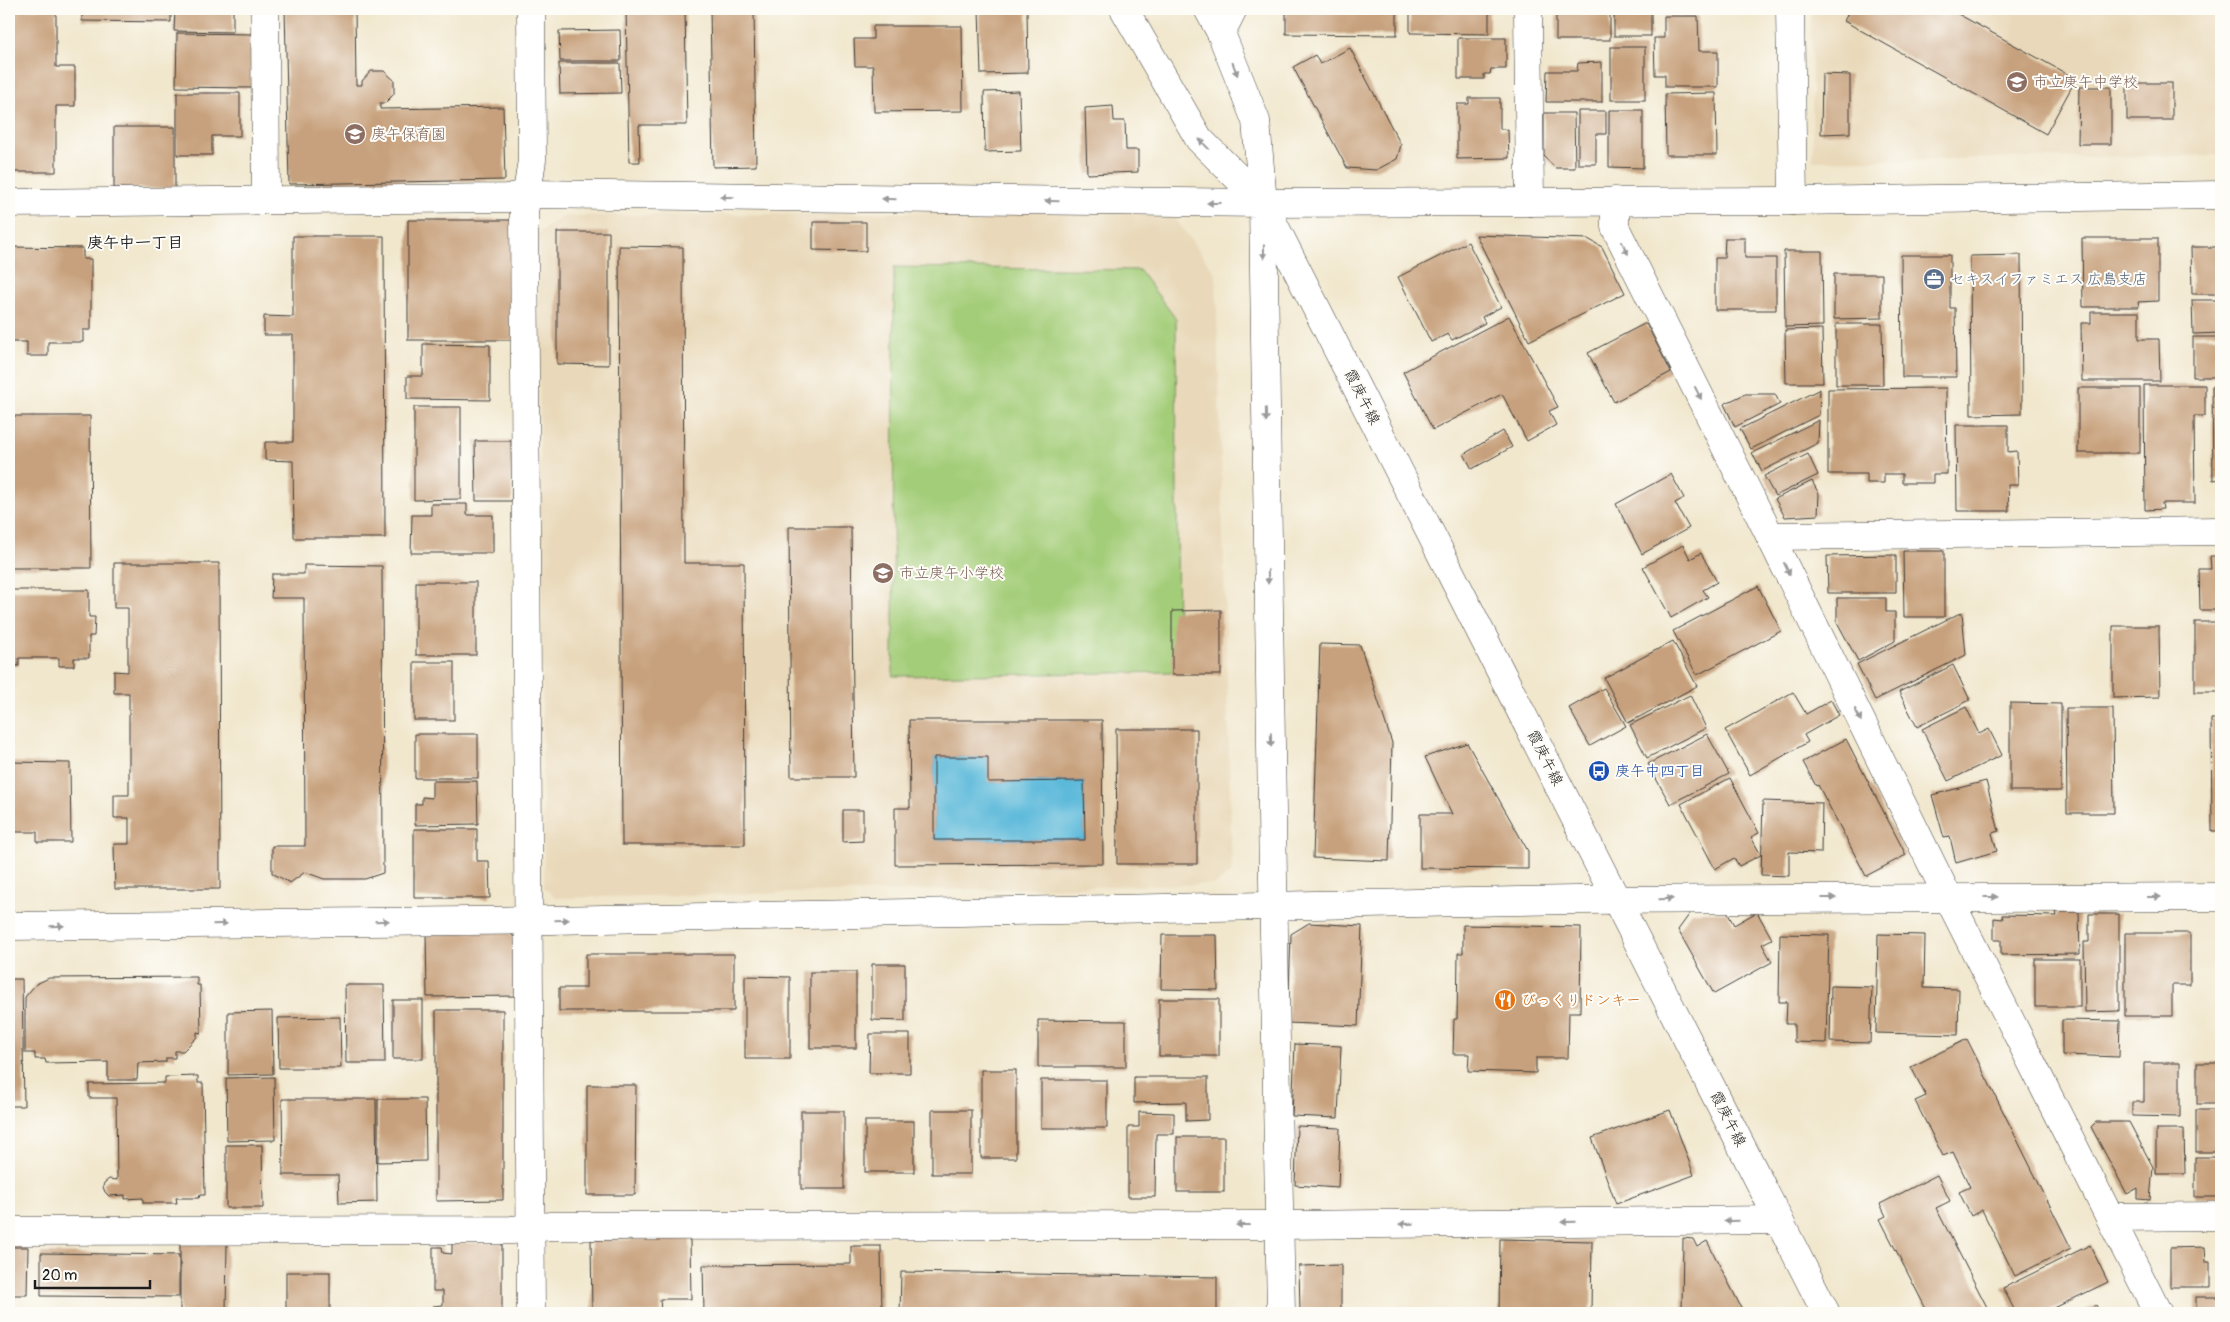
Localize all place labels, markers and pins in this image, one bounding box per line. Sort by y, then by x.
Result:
school or university icon: 市立庚午中学校 [2005,70,2029,94]
place label: 市立庚午中学校 [2033,73,2138,92]
school or university icon: 庚午保育園 [343,122,367,146]
place label: 庚午保育園 [371,125,446,144]
office icon: セキスイファミエス 広島支店 [1922,267,1946,291]
place label: セキスイファミエス 広島支店 [1950,270,2147,289]
school or university icon: 市立庚午小学校 [871,561,895,585]
place label: 市立庚午小学校 [899,564,1004,583]
bus stop icon: 庚午中四丁目 [1587,759,1611,783]
place label: 庚午中四丁目 [1615,762,1705,781]
restaurant icon: びっくりドンキー [1493,988,1517,1012]
place label: びっくりドンキー [1521,991,1641,1010]

